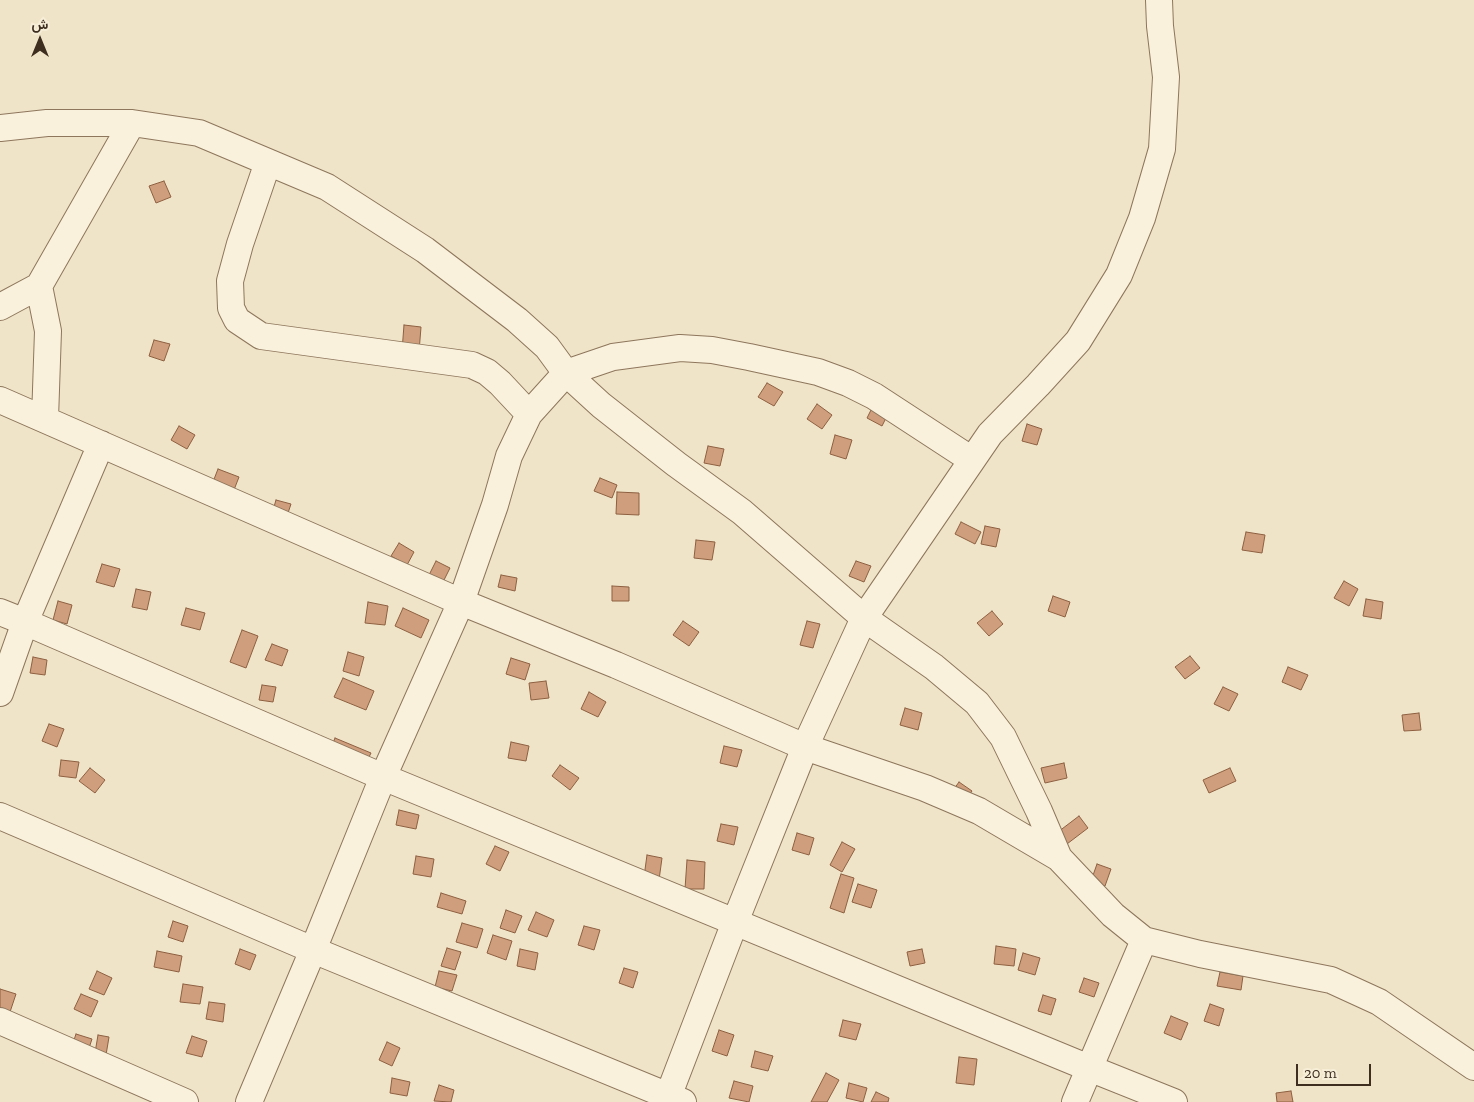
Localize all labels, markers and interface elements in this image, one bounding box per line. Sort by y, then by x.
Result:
north arrow [15,15,65,65]
text: ش [32,16,48,33]
scale bar [1299,1054,1374,1086]
text: 20 m [1304,1064,1337,1082]

